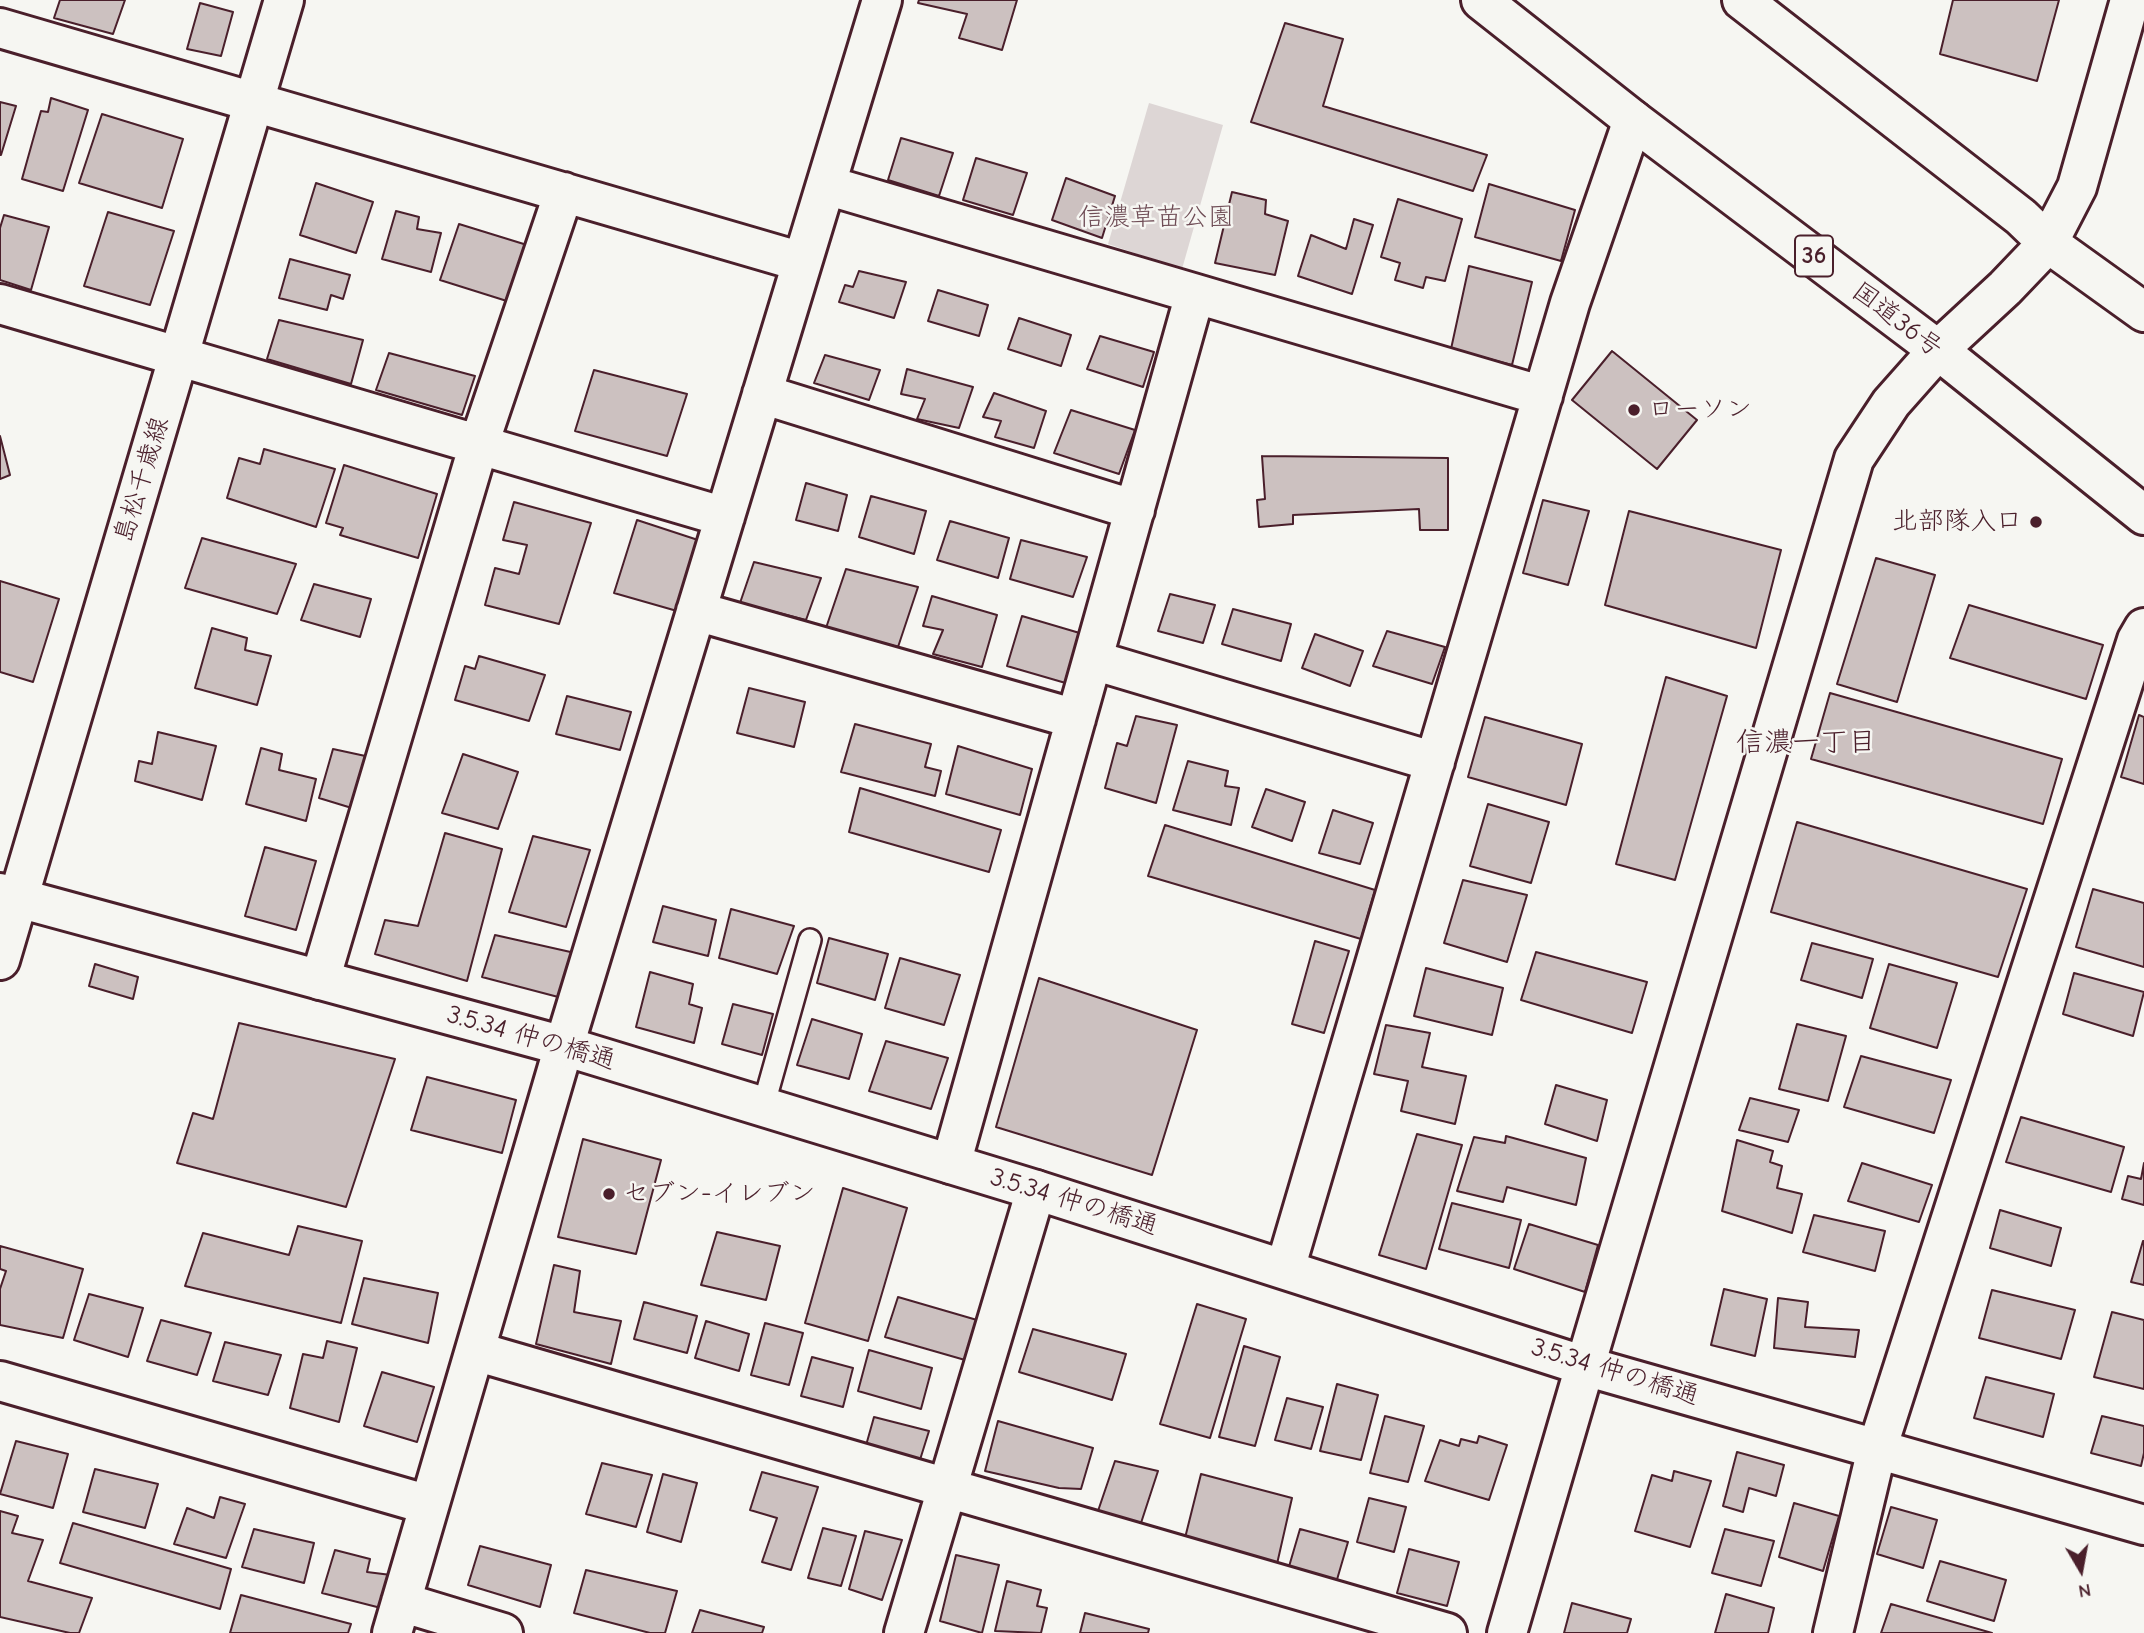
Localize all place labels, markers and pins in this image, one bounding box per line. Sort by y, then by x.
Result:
place label: ローソン [1648,394,1752,426]
marker: ローソン [1626,402,1642,418]
place label: 北部隊入口 [1892,506,2022,538]
marker: 北部隊入口 [2028,514,2044,530]
place label: セブン-イレブン [623,1178,815,1210]
marker: セブン-イレブン [601,1186,617,1202]

